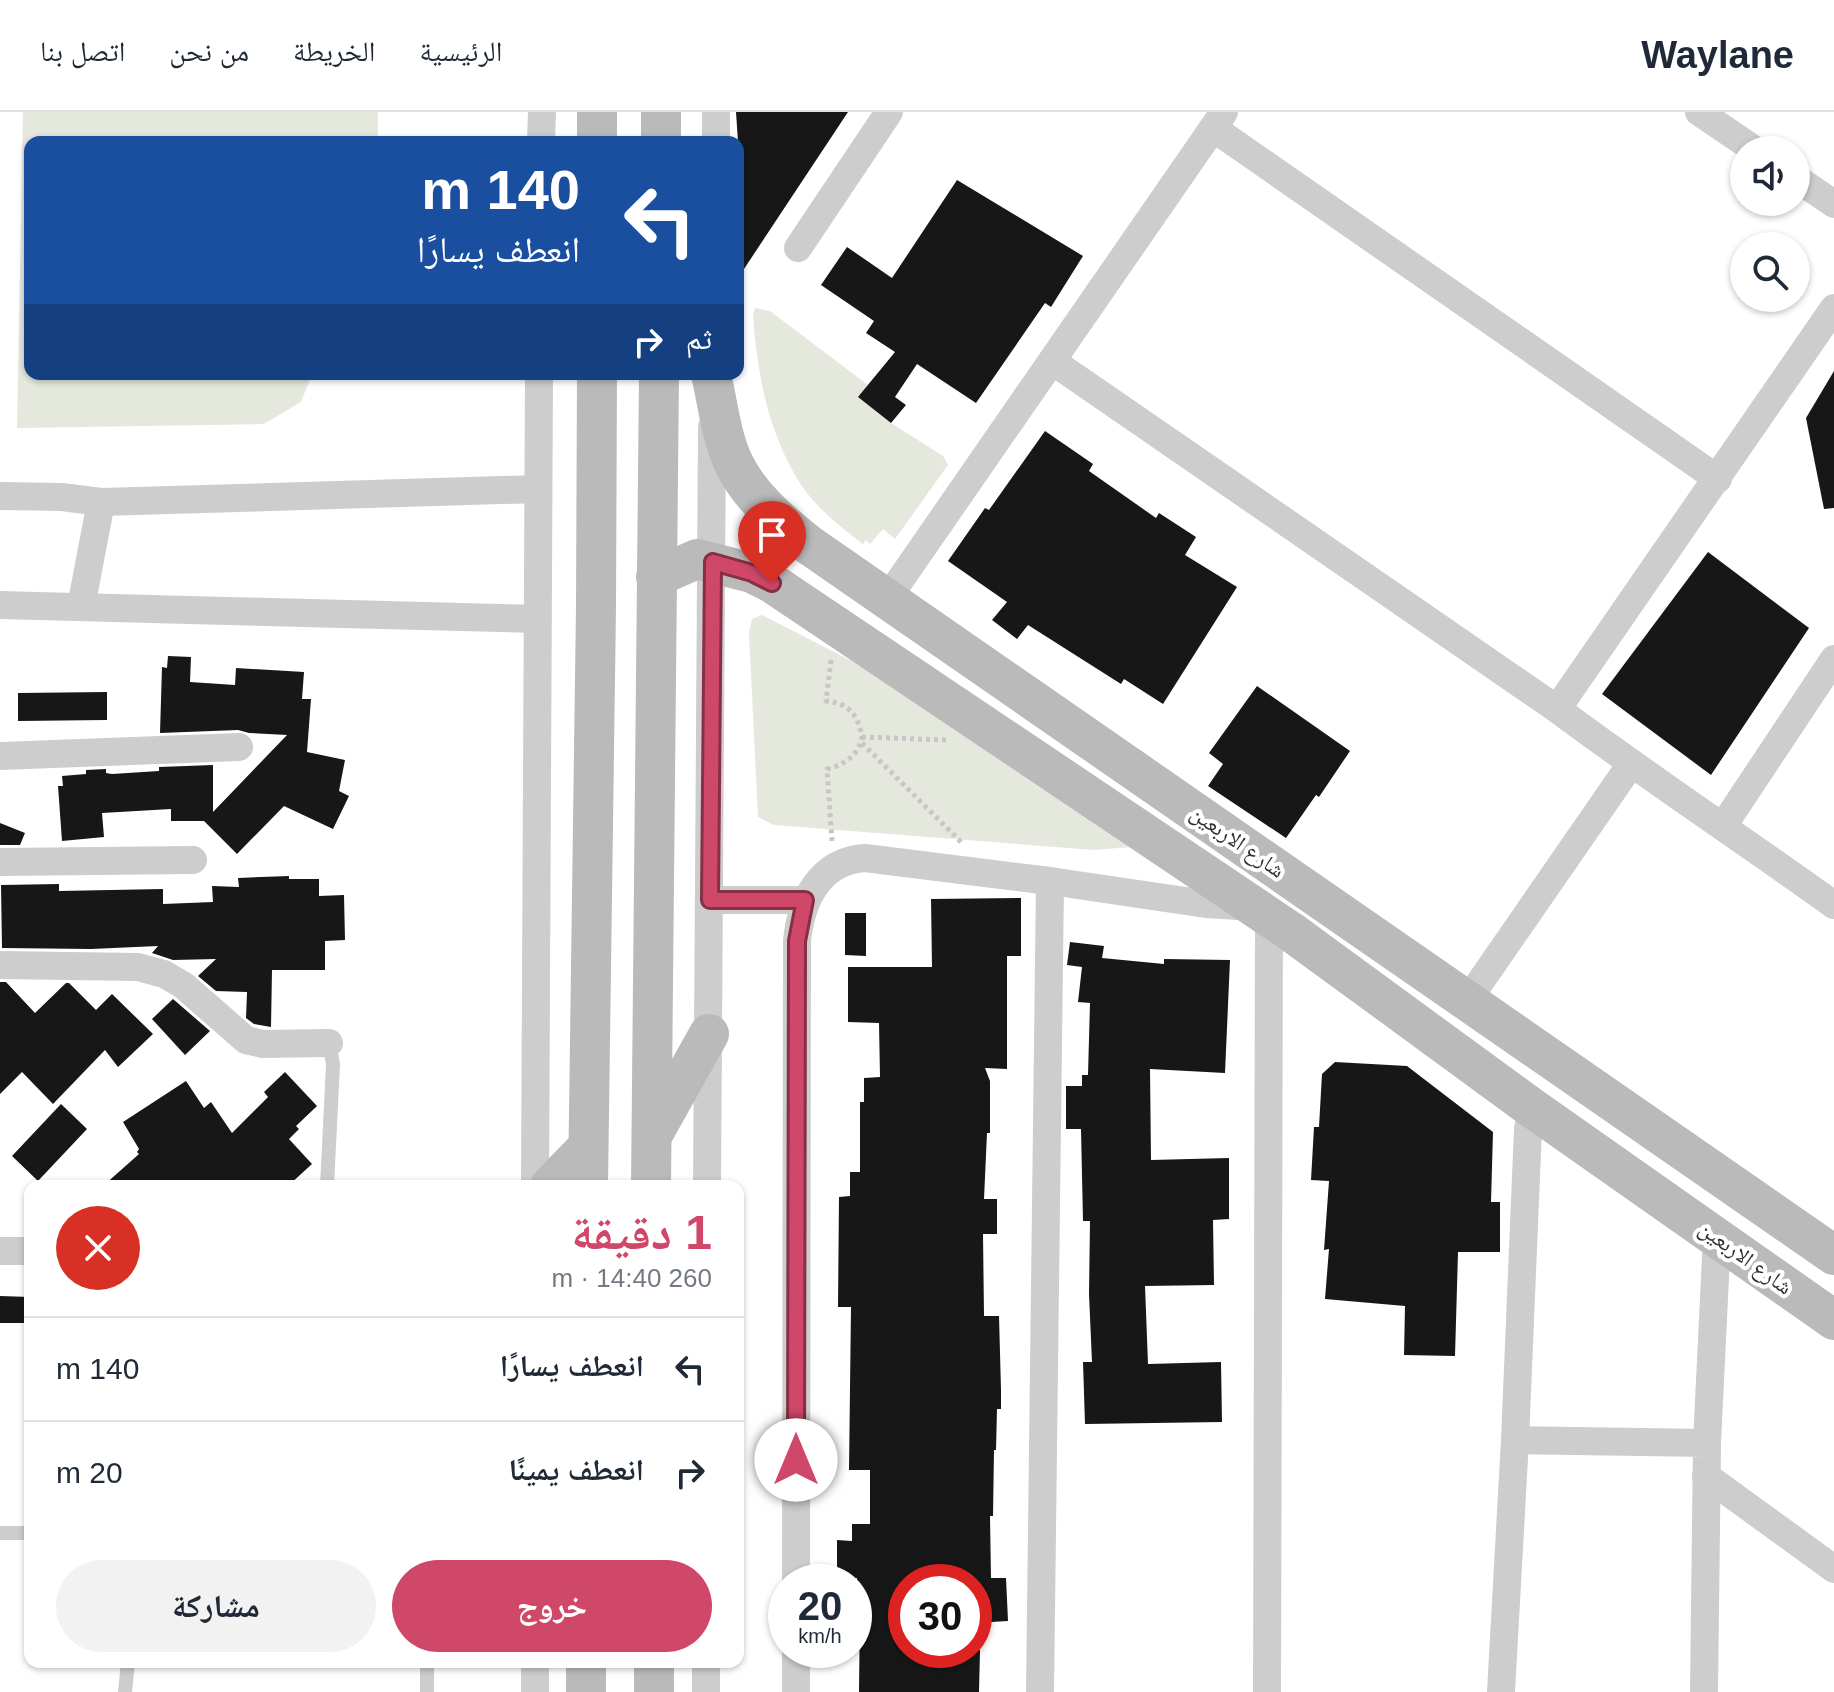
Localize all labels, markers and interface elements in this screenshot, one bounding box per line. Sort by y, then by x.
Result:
text: Waylane [1641,34,1794,76]
text: اتصل بنا [40,36,125,67]
text: من نحن [169,36,249,67]
text: الخريطة [293,36,375,67]
text: الرئيسية [419,36,502,67]
map controls [1730,136,1810,312]
button: sound [1730,136,1810,216]
text: 140 m [421,158,580,221]
icon: left [608,168,712,272]
text: انعطف يسارًا [417,229,580,270]
button: search [1730,232,1810,312]
icon: right [626,320,670,364]
text: ثم [686,322,712,355]
pin [738,501,806,583]
icon: arrive [750,513,794,557]
street label: شارع الاربعين [1185,800,1290,884]
button: close [56,1206,140,1290]
text: 1 دقيقة [571,1206,712,1259]
street label: شارع الاربعين [1694,1215,1797,1300]
text: 260 m · 14:40 [552,1263,712,1293]
icon: left [668,1347,712,1391]
text: انعطف يسارًا [500,1349,644,1382]
text: 140 m [56,1352,139,1385]
position arrow [754,1418,838,1502]
icon: right [668,1451,712,1495]
text: انعطف يمينًا [508,1453,644,1486]
text: 20 m [56,1456,123,1489]
button: مشاركة [56,1560,376,1652]
button: خروج [392,1560,712,1652]
speed limit sign: 30 [888,1564,992,1668]
text: 20 [798,1584,842,1628]
text: km/h [798,1625,842,1647]

